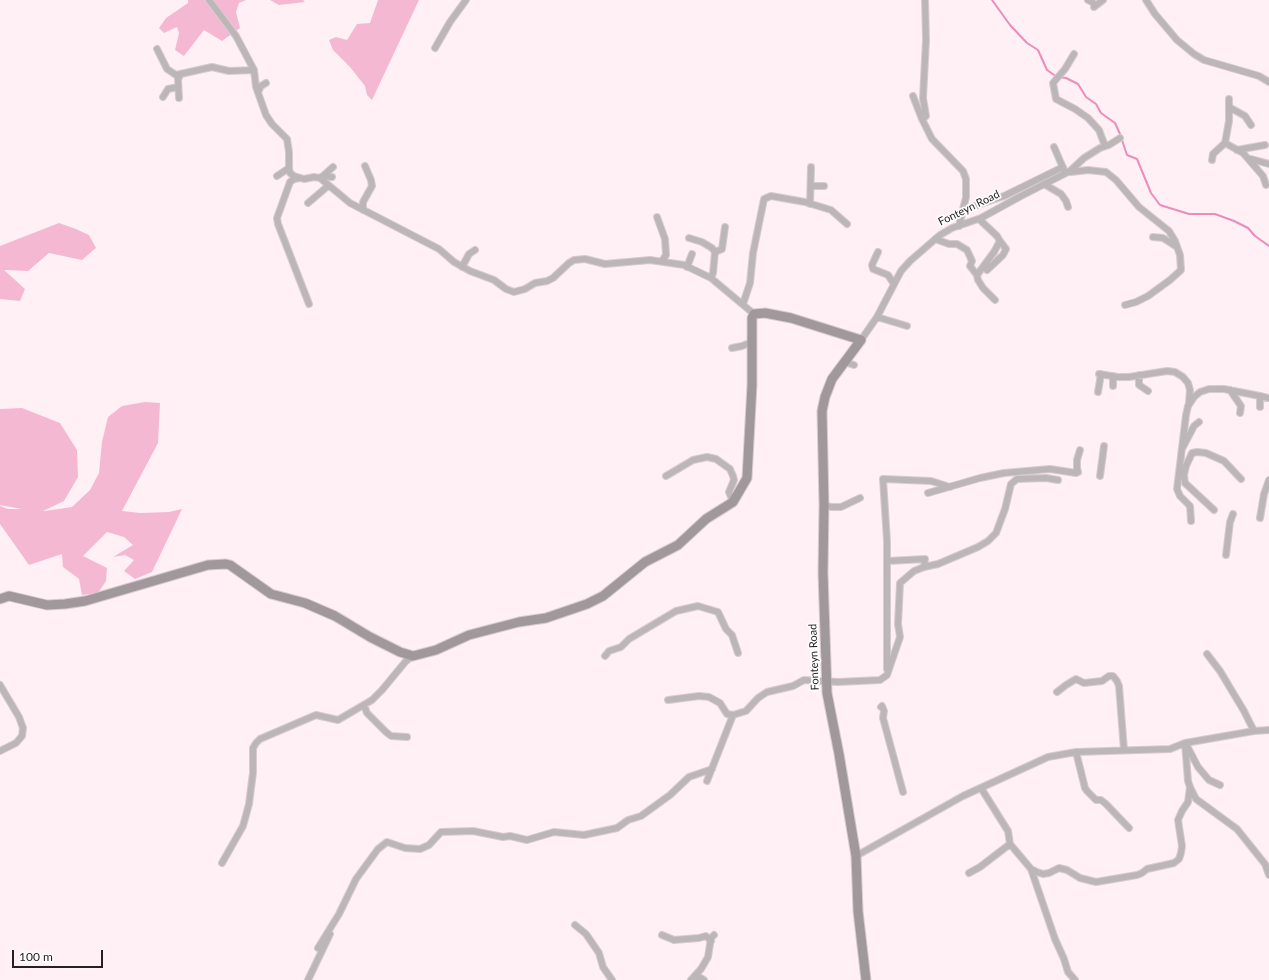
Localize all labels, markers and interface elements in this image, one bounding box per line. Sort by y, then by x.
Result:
street label: Fonteyn Road [936,187,1002,229]
street label: Fonteyn Road [806,623,822,691]
scale bar [14,942,105,968]
text: 100 m [19,949,53,964]

